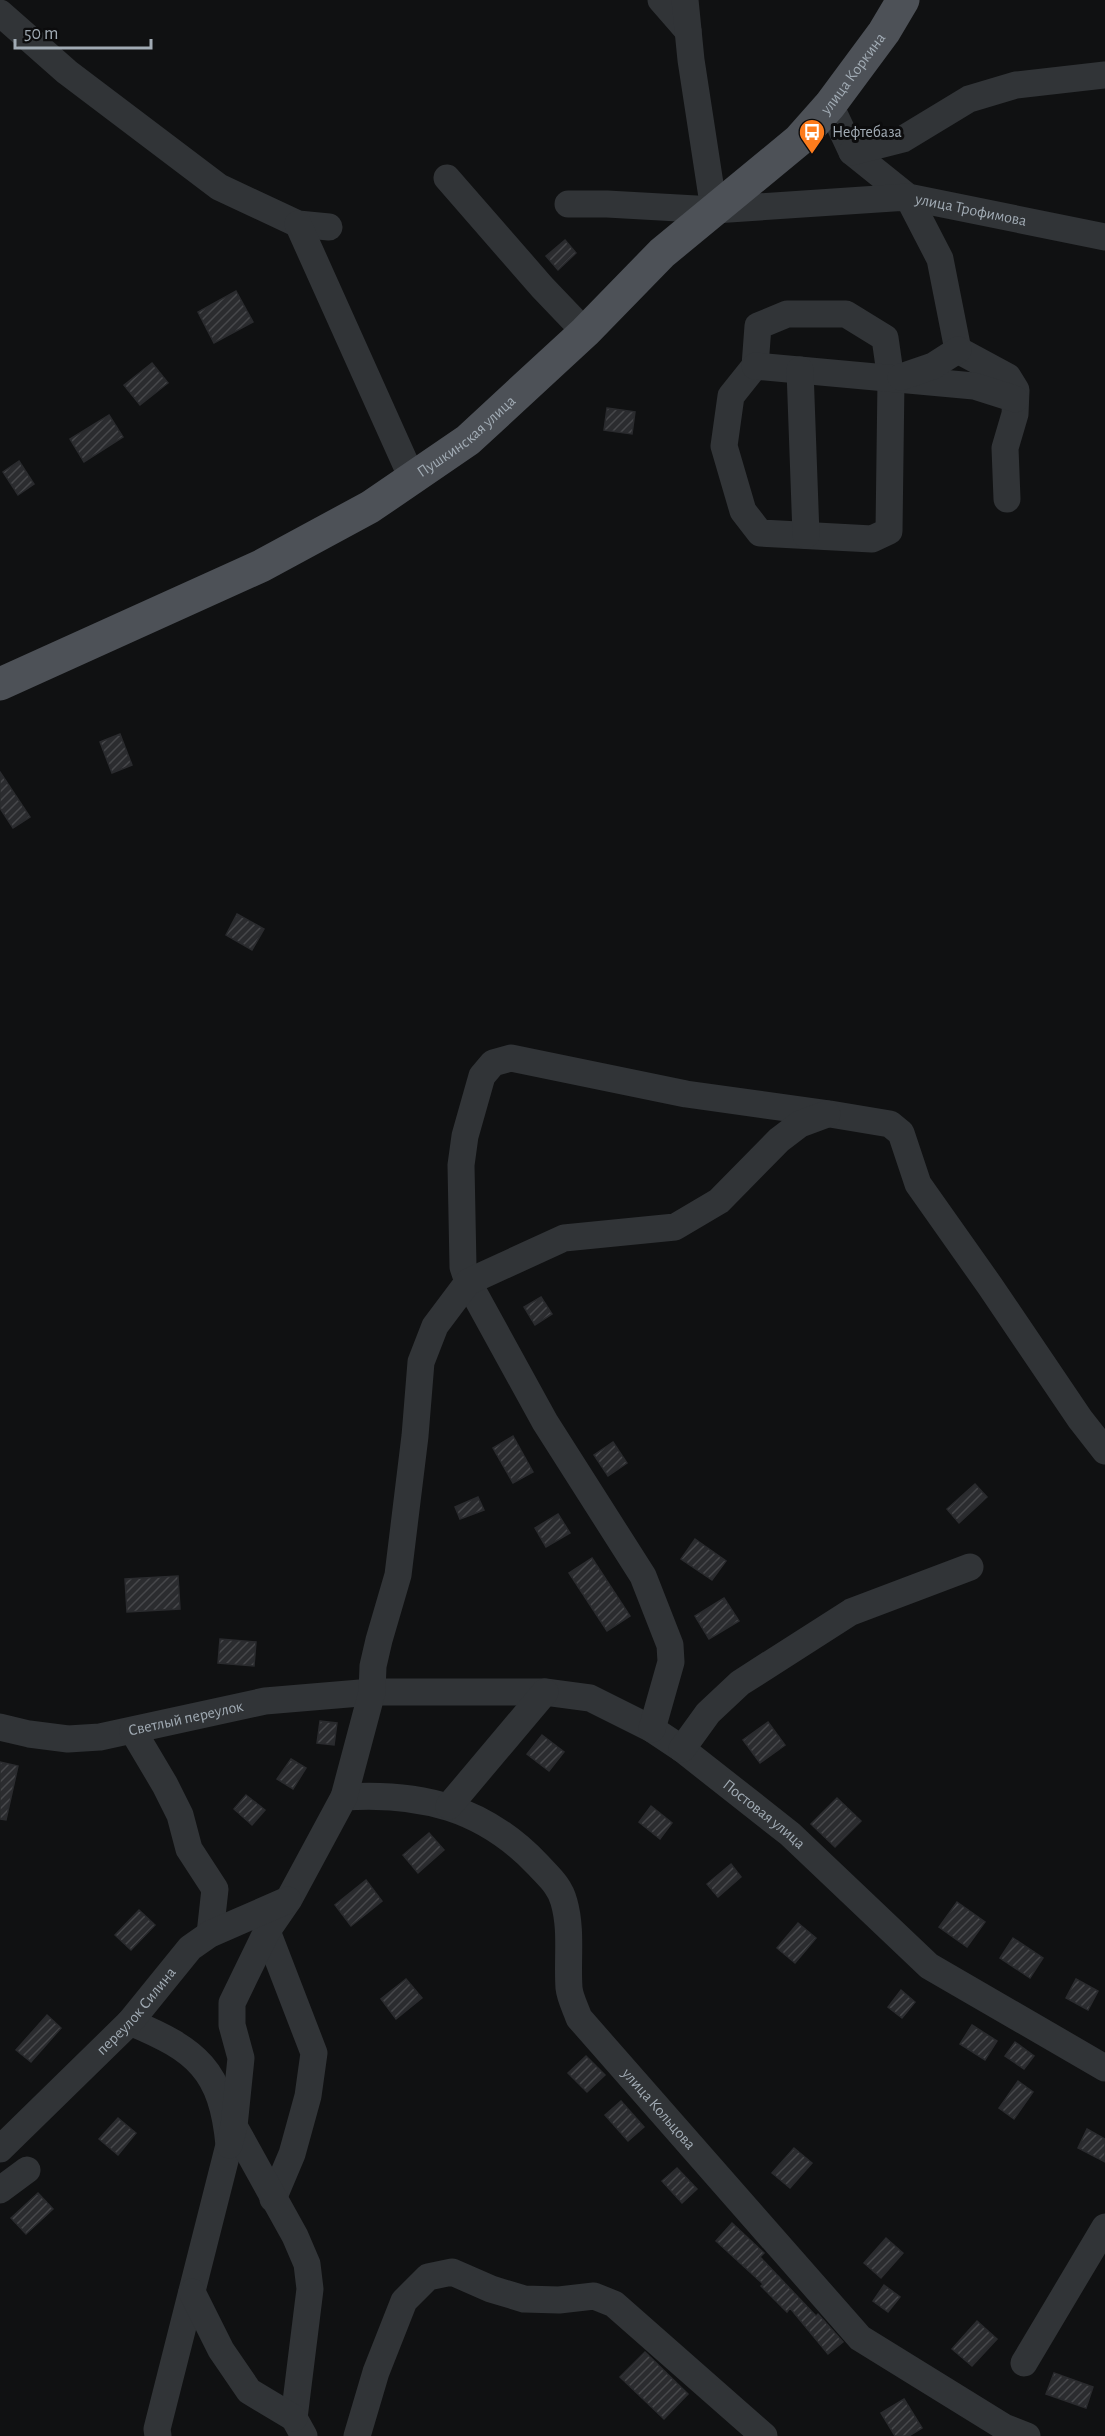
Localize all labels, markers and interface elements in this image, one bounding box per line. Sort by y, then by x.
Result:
scale bar [15,12,152,50]
text: 50 m [24,25,58,43]
street label: улица Коркина [817,30,888,119]
bus stop icon: Нефтебаза [797,117,827,155]
place label: Нефтебаза [832,124,902,140]
street label: улица Трофимова [913,190,1028,229]
street label: Пушкинская улица [414,392,519,480]
street label: Светлый переулок [127,1698,245,1739]
street label: Постовая улица [720,1776,808,1852]
street label: переулок Силина [93,1964,179,2058]
street label: улица Кольцова [618,2064,699,2153]

